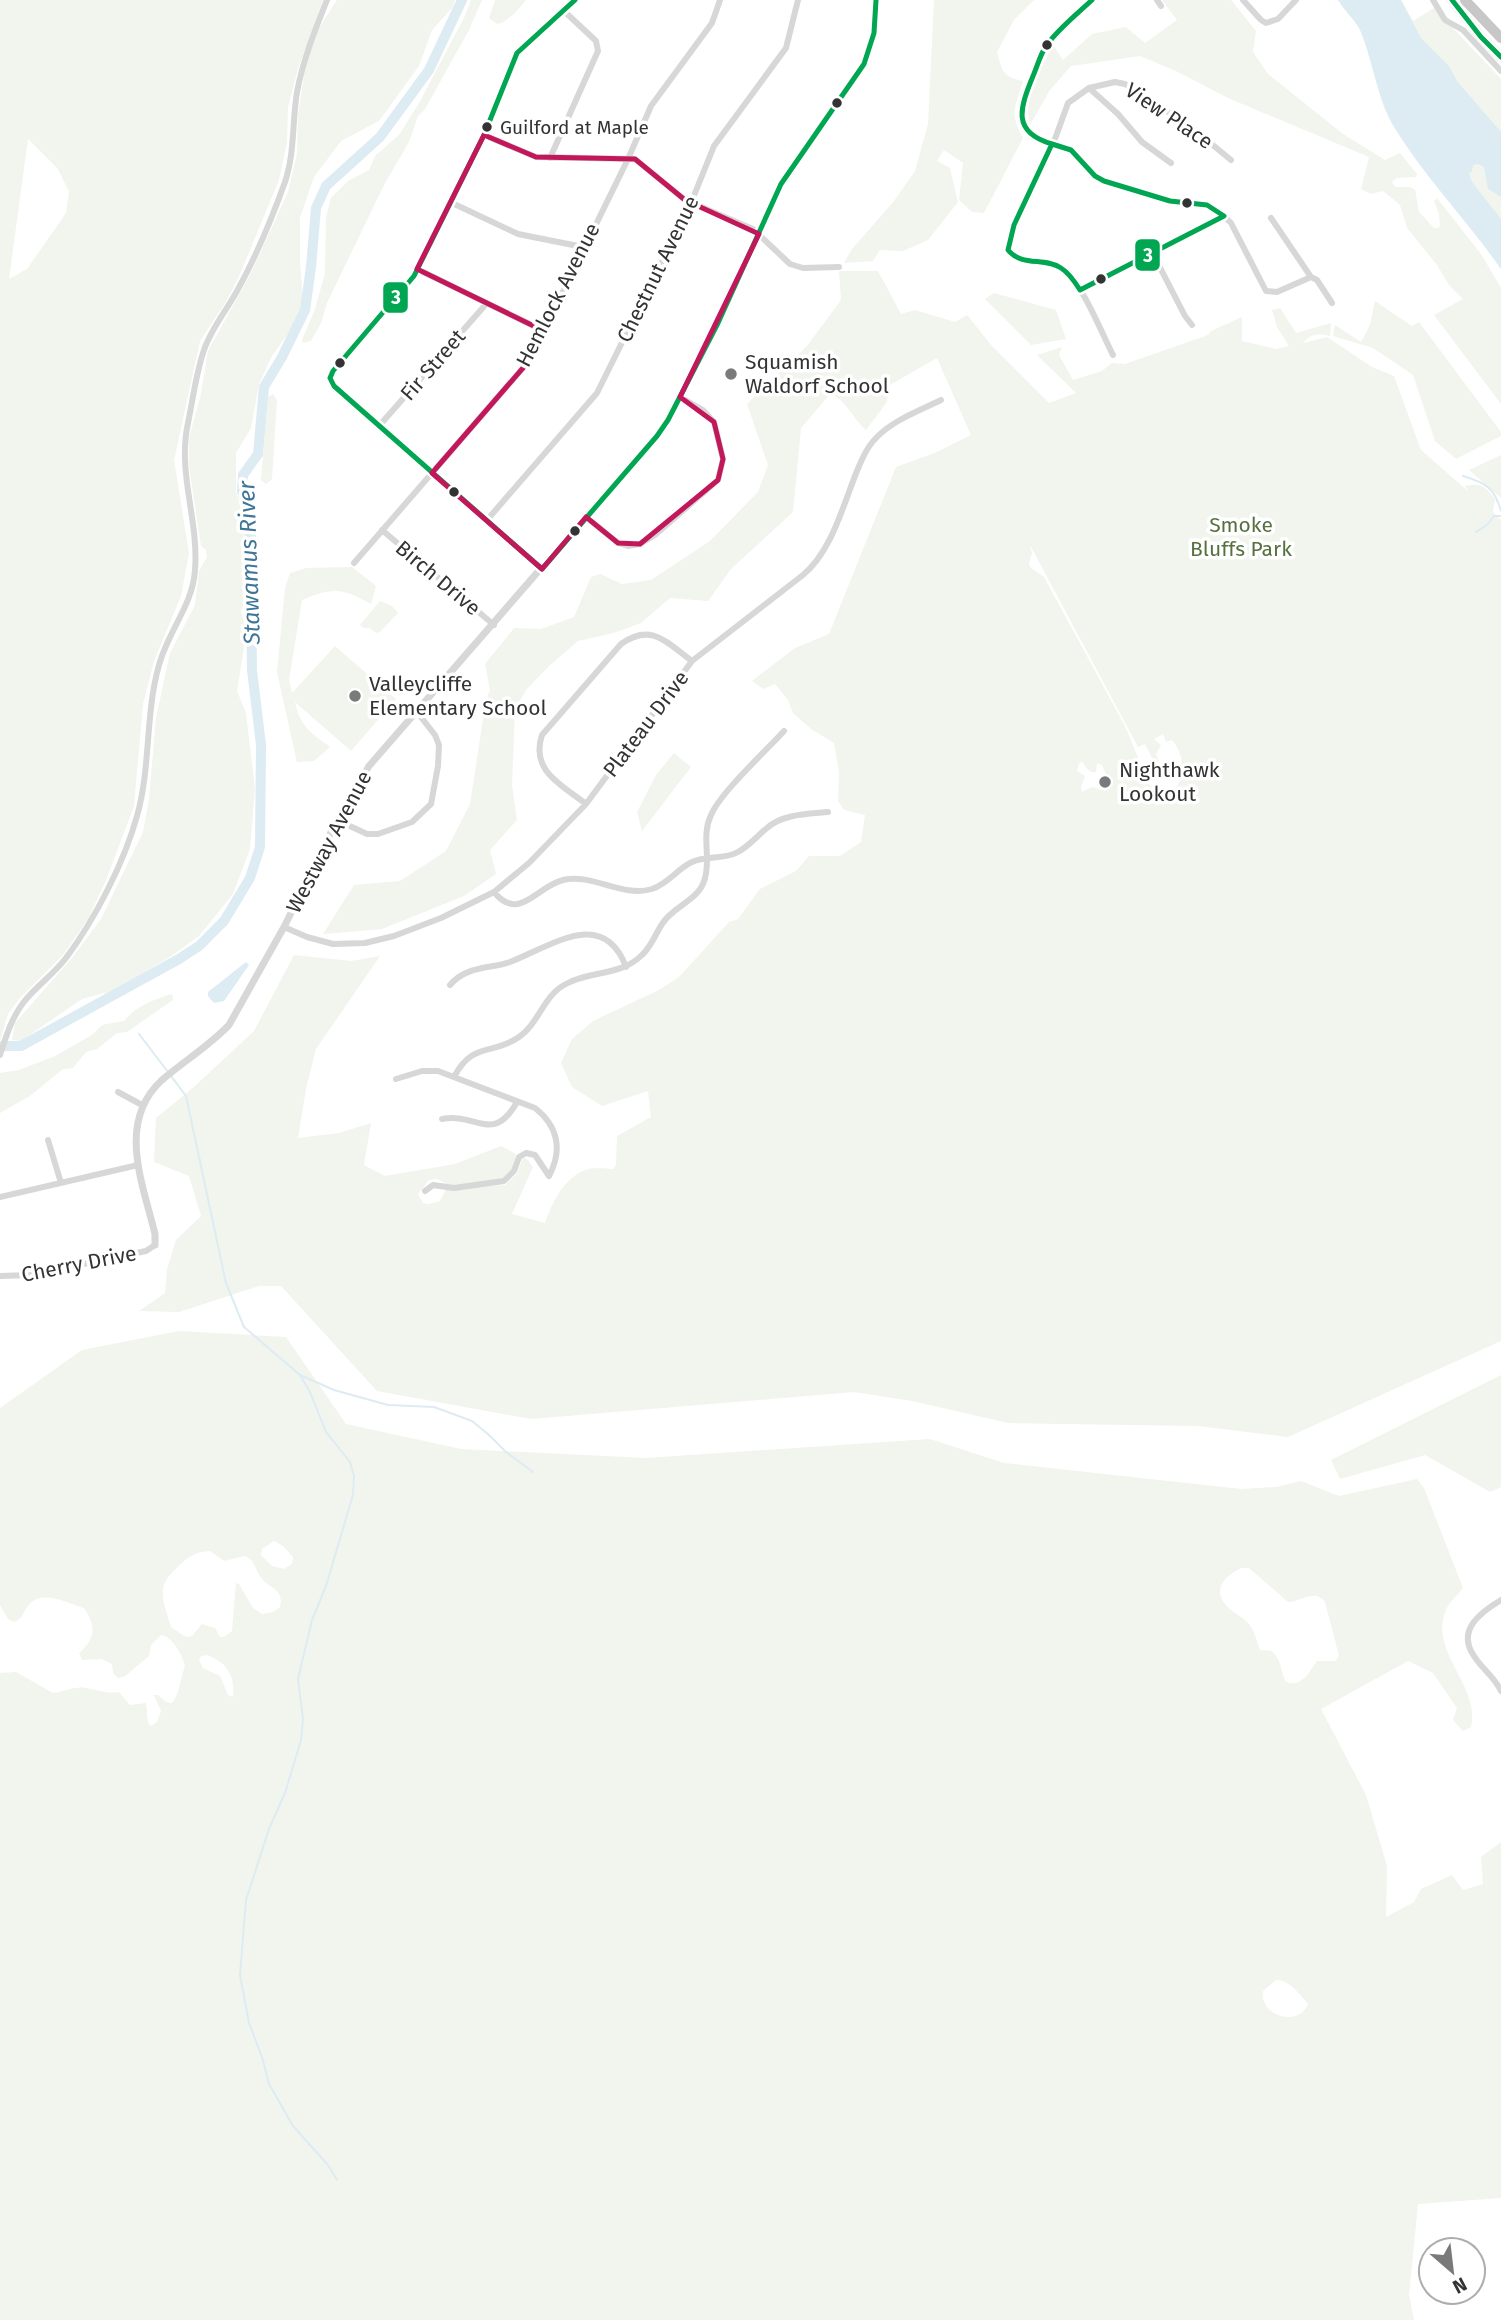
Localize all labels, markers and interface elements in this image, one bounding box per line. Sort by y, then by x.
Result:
unlabelled marker [1040,38,1054,52]
street label: View Place [1120,77,1218,155]
unlabelled marker [830,96,844,110]
place label: Guilford at Maple [500,116,649,139]
marker: Guilford at Maple [480,120,494,134]
street label: Chestnut Avenue [611,191,705,347]
unlabelled marker [1180,196,1194,210]
street label: Hemlock Avenue [511,219,605,371]
line badge: 3 [1134,238,1161,272]
text: 3 [1142,244,1153,267]
unlabelled marker [1094,272,1108,286]
line badge: 3 [382,281,409,314]
text: 3 [390,286,401,309]
street label: Fir Street [395,324,471,406]
place label: Squamish Waldorf School [745,349,889,399]
unlabelled marker [333,356,347,370]
marker: Squamish Waldorf School [723,366,739,382]
water label: Stawamus River [232,479,266,646]
unlabelled marker [447,485,461,499]
park label: Smoke Bluffs Park [1190,512,1292,562]
unlabelled marker [568,524,582,538]
street label: Birch Drive [390,535,486,621]
street label: Plateau Drive [598,666,694,782]
place label: Valleycliffe Elementary School [369,671,547,721]
marker: Valleycliffe Elementary School [347,688,363,704]
place label: Nighthawk Lookout [1119,757,1220,807]
street label: Westway Avenue [281,766,377,918]
marker: Nighthawk Lookout [1097,774,1113,790]
street label: Cherry Drive [19,1240,139,1288]
north arrow [1417,2236,1487,2306]
text: N [1449,2272,1471,2299]

